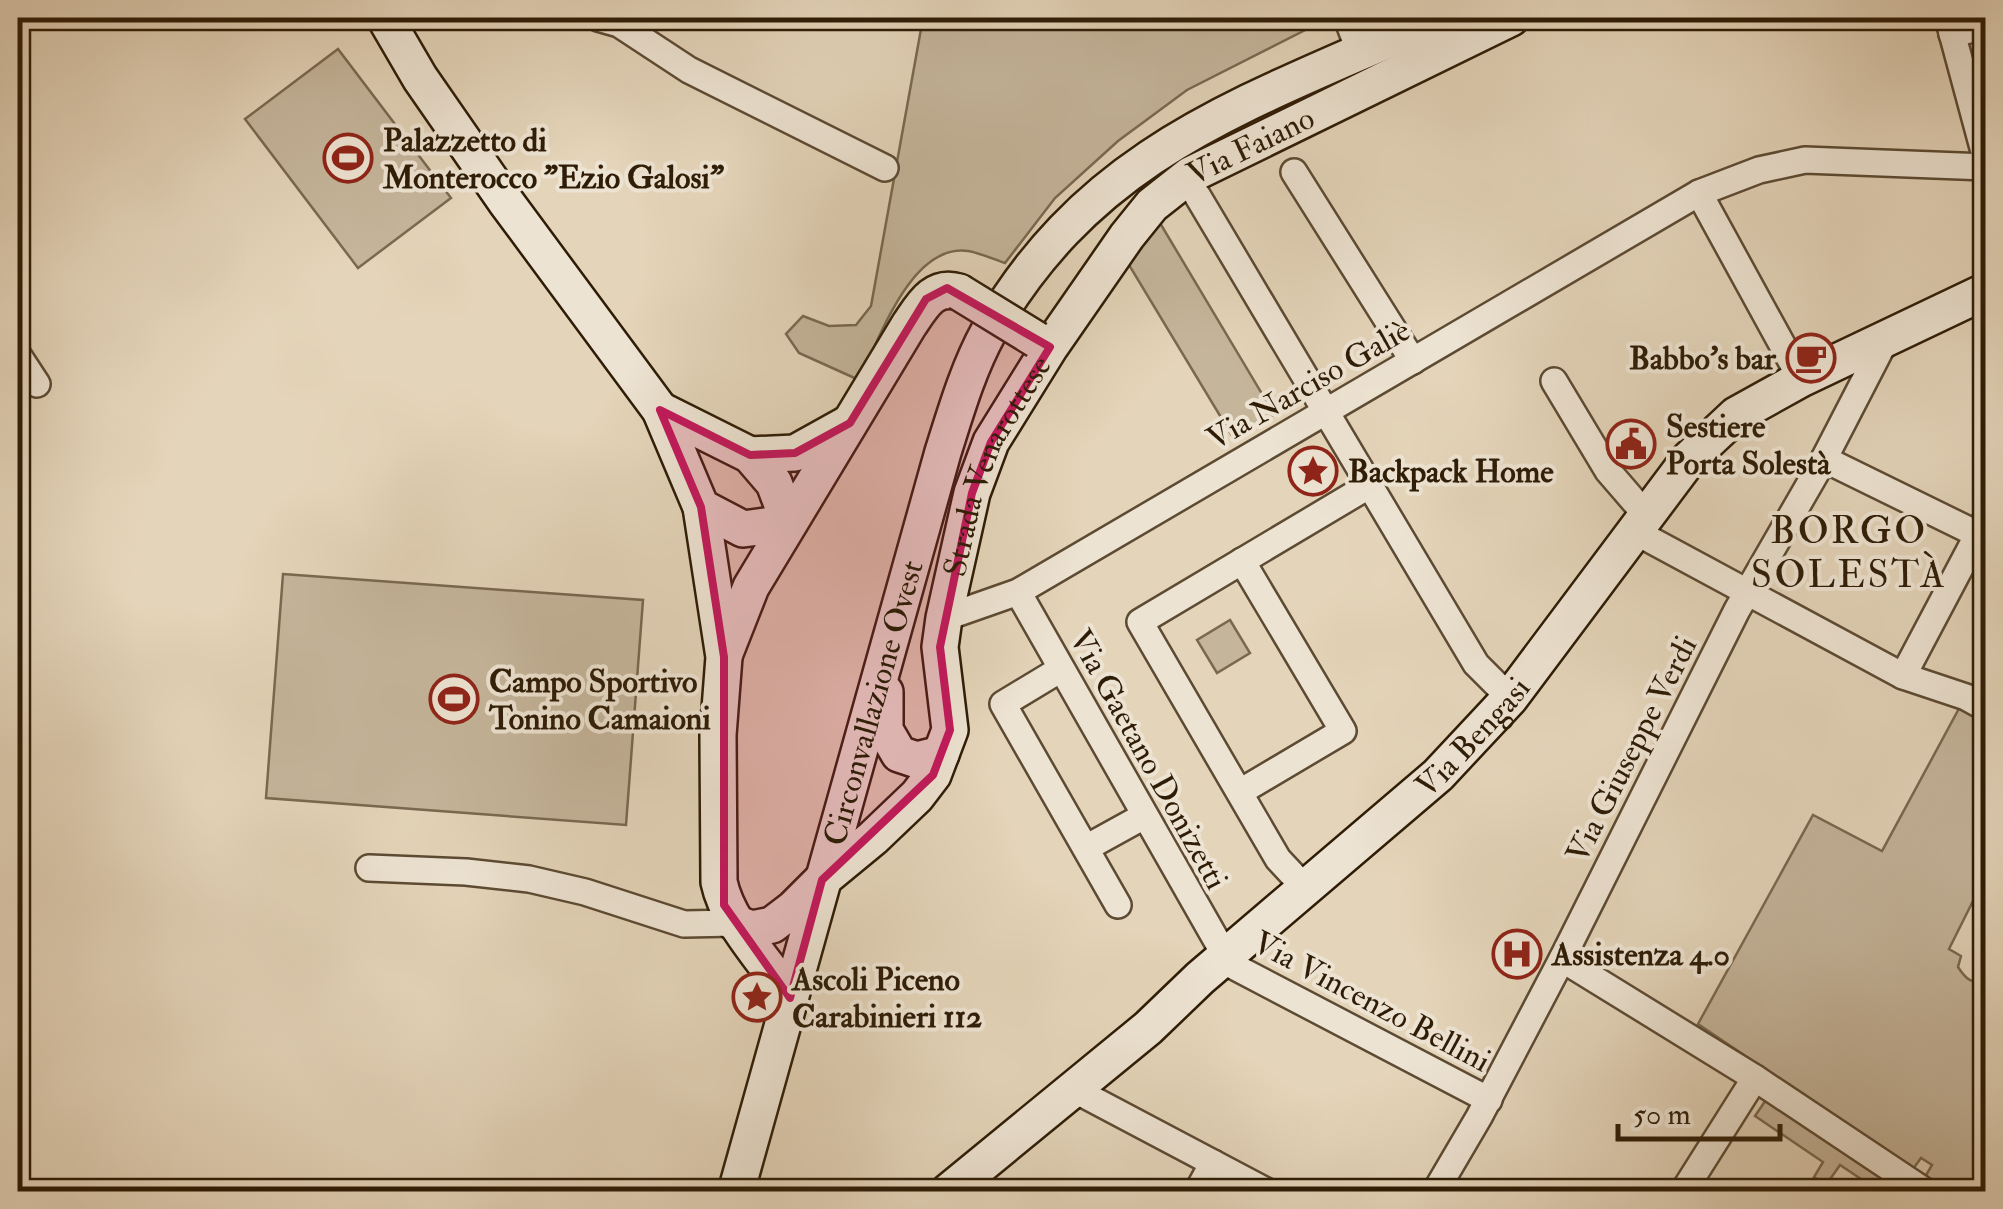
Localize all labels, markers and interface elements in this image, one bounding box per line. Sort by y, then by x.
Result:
street label: Via Faiano [1181,98,1321,194]
place label: Palazzetto di Monterocco "Ezio Galosi" [382,121,724,198]
sports icon: Palazzetto di Monterocco "Ezio Galosi" [322,132,374,184]
street label: Via Narciso Galiè [1200,310,1417,459]
cafe icon: Babbo's bar [1785,332,1837,384]
place label: Babbo's bar [1629,339,1777,379]
street label: Strada Venarottese [935,349,1061,581]
place label: Sestiere Porta Solestà [1666,407,1831,484]
public building icon: Sestiere Porta Solestà [1605,418,1657,470]
place icon: Backpack Home [1287,445,1339,497]
place label: Backpack Home [1348,452,1554,492]
district label: BORGO SOLESTÀ [1751,507,1947,599]
street label: Circonvallazione Ovest [815,556,933,850]
street label: Via Gaetano Donizetti [1060,623,1236,896]
street label: Via Giuseppe Verdi [1558,629,1706,869]
place label: Campo Sportivo Tonino Camaioni [488,662,711,739]
street label: Via Bengasi [1408,670,1539,806]
sports icon: Campo Sportivo Tonino Camaioni [428,673,480,725]
street label: Via Vincenzo Bellini [1246,922,1497,1081]
hospital icon: Assistenza 4.0 [1491,928,1543,980]
place label: Assistenza 4.0 [1550,935,1730,975]
place label: Ascoli Piceno Carabinieri 112 [790,960,982,1037]
place icon: Ascoli Piceno Carabinieri 112 [731,971,783,1023]
scale bar [1618,1079,1780,1141]
text: 50 m [1633,1096,1691,1133]

